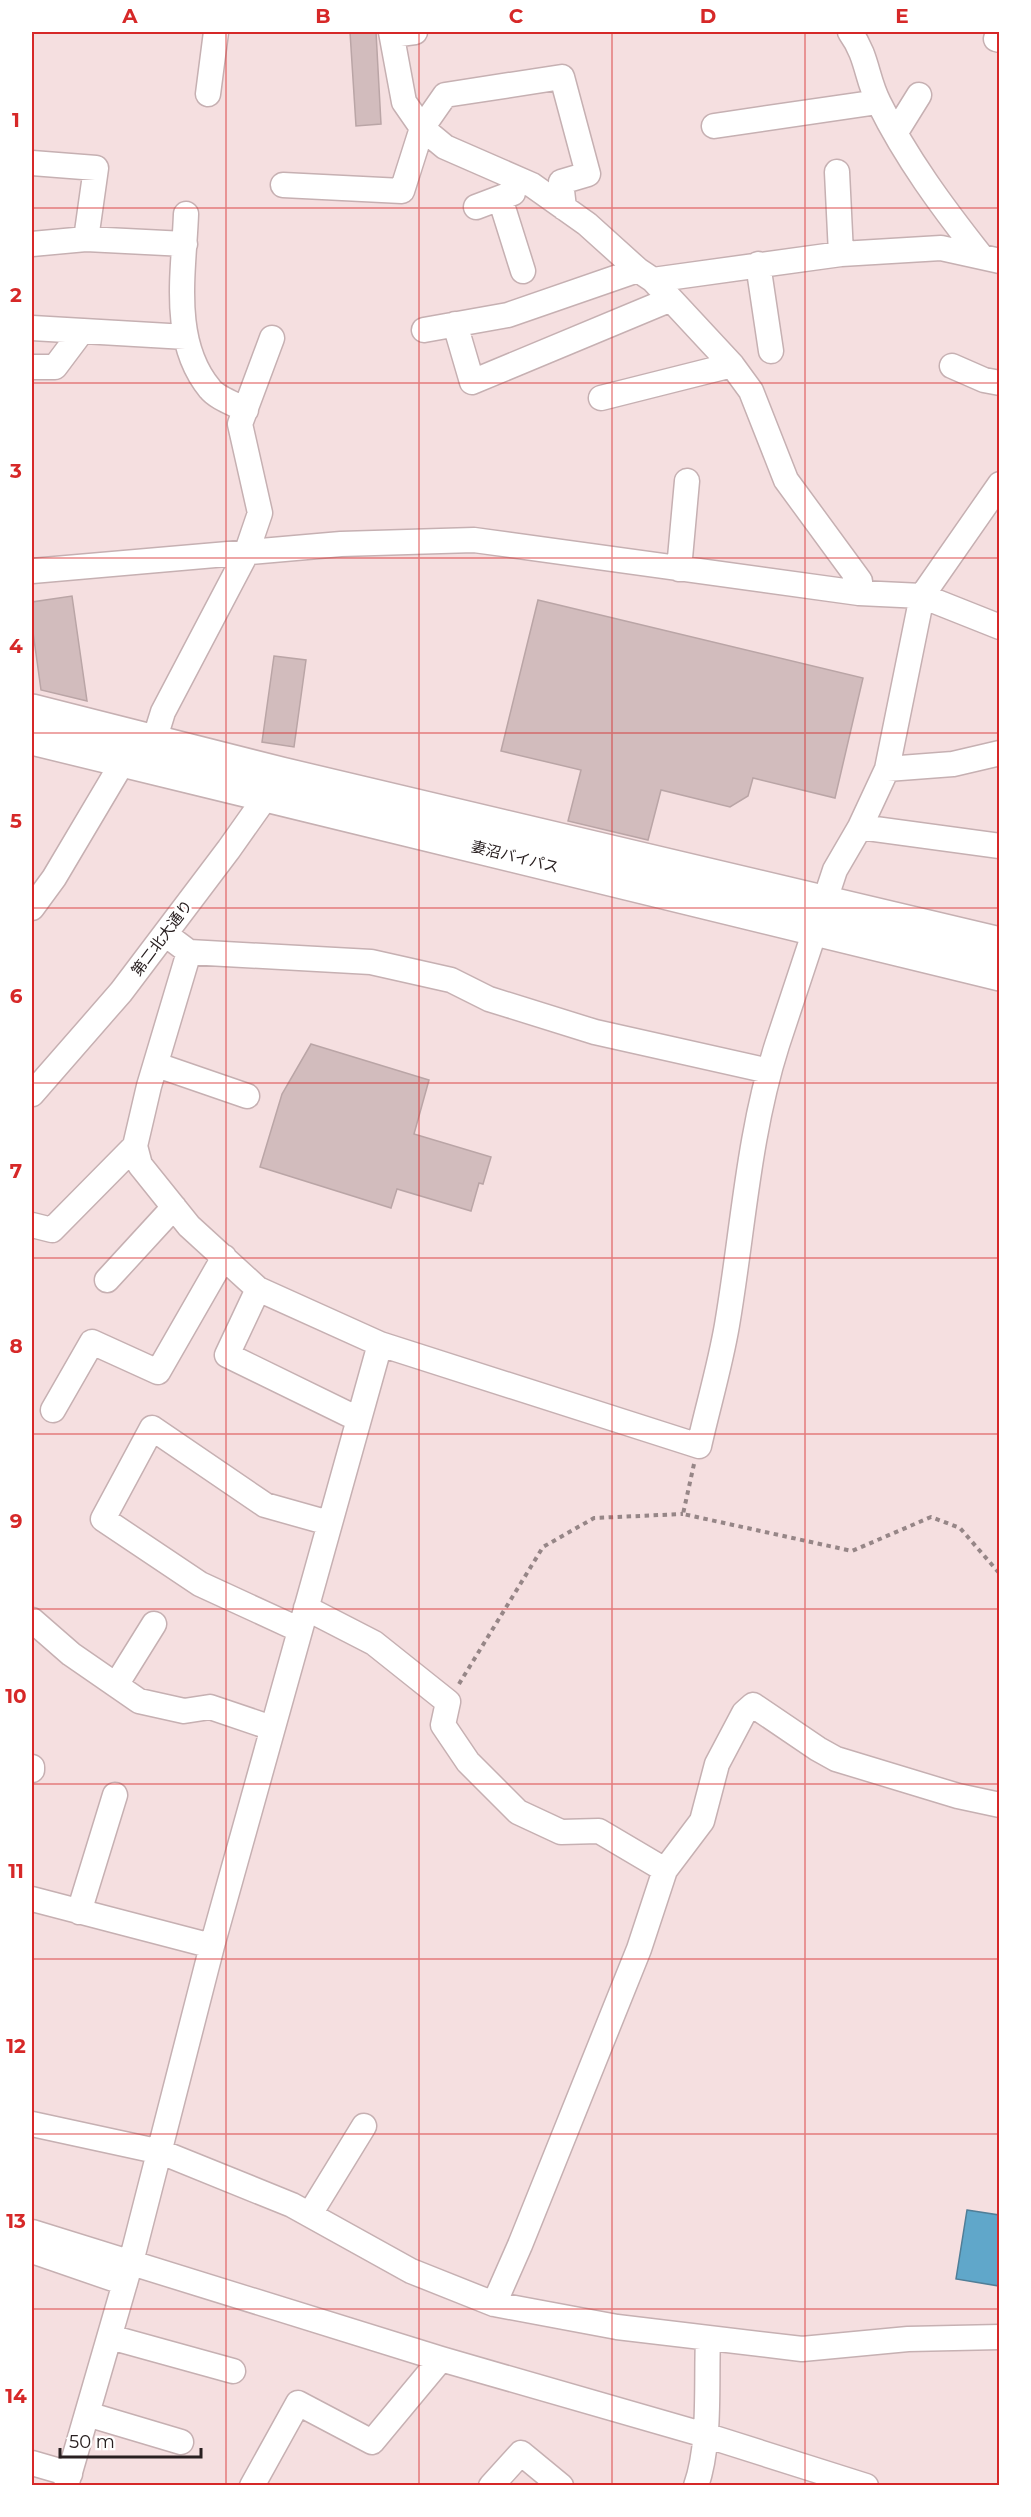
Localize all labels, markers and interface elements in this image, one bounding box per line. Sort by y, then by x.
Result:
text: A [121,4,138,28]
text: B [315,4,331,28]
text: C [509,4,524,28]
text: D [700,4,716,28]
text: E [895,4,909,28]
text: 1 [12,108,20,132]
text: 2 [10,283,22,307]
text: 3 [9,459,22,483]
text: 4 [9,634,23,658]
text: 5 [10,809,22,833]
street label: 妻沼バイパス [469,836,561,877]
street label: 第二北大通り [127,896,196,979]
text: 6 [10,984,23,1008]
text: 7 [10,1159,22,1183]
text: 8 [9,1334,23,1358]
text: 9 [10,1509,22,1533]
text: 10 [5,1684,27,1708]
text: 11 [8,1859,24,1883]
text: 12 [6,2034,26,2058]
text: 13 [6,2209,26,2233]
text: 14 [5,2384,27,2408]
scale bar [60,2421,201,2459]
text: 50 m [69,2431,115,2453]

